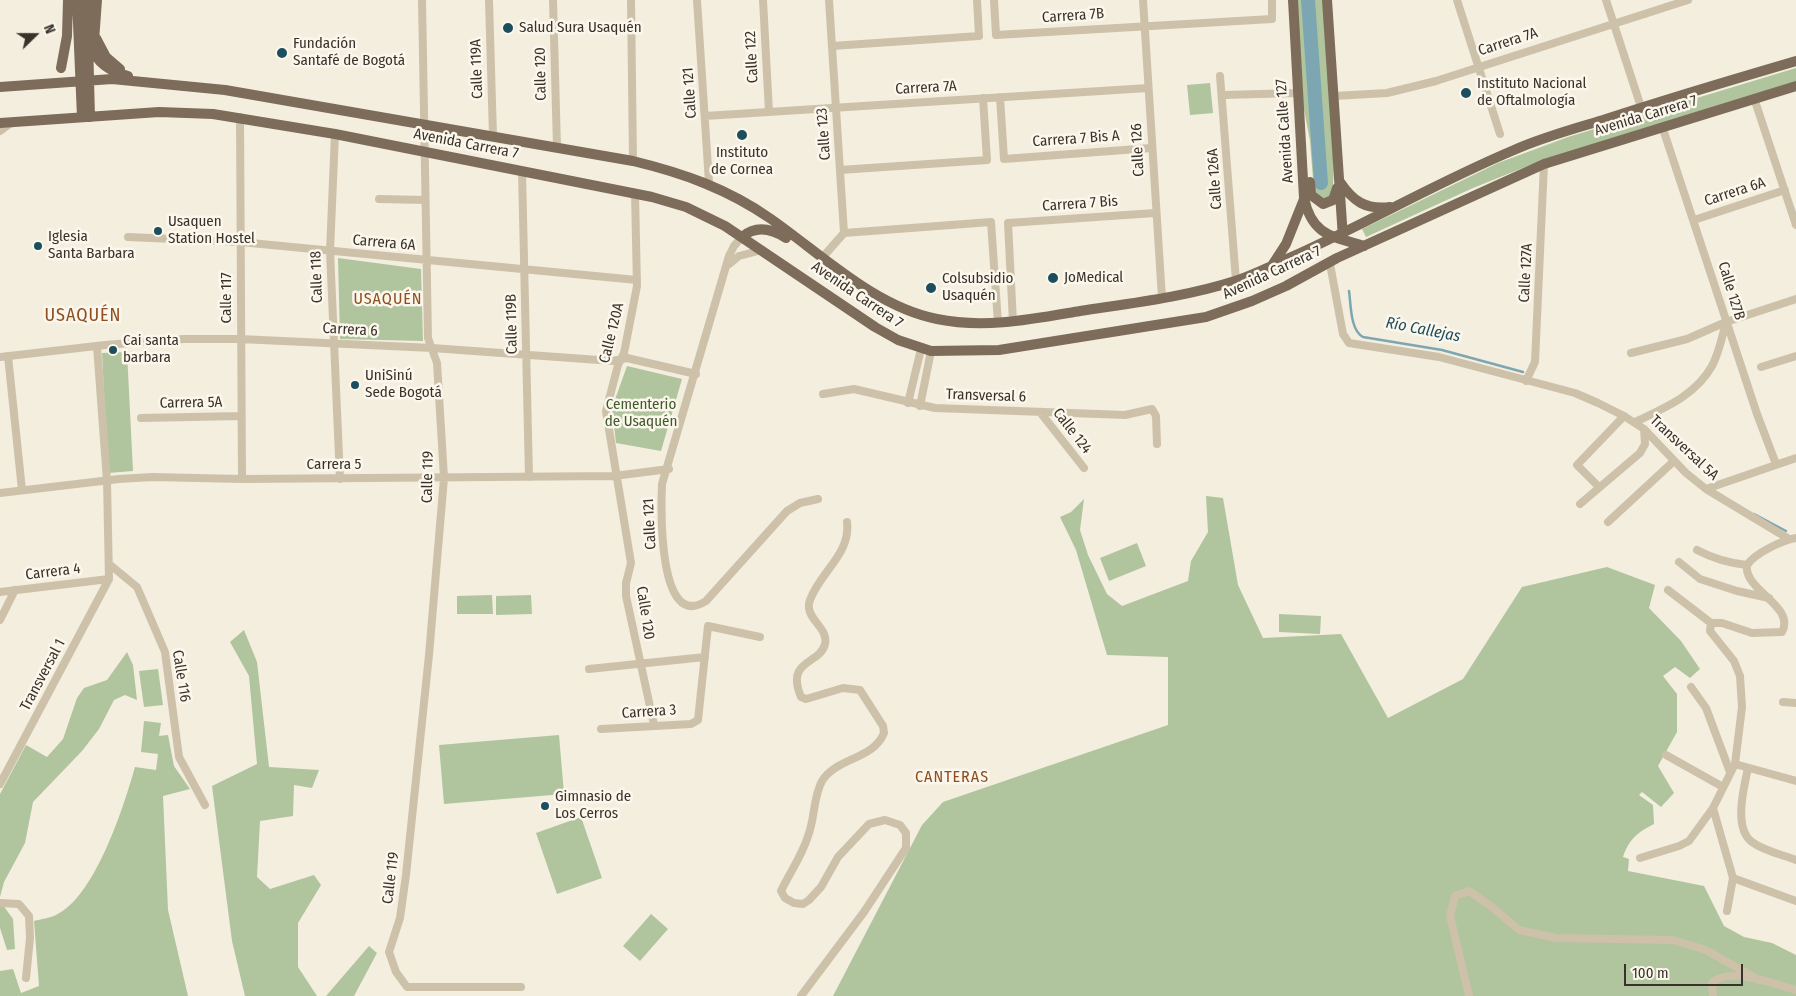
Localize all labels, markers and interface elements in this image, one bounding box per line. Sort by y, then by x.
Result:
street label: Carrera 7B [1041,5,1105,27]
north arrow [10,10,60,60]
place label: Salud Sura Usaquén [519,19,642,37]
marker: Salud Sura Usaquén [501,21,515,35]
text: N [40,22,59,36]
street label: Carrera 7A [1476,24,1540,60]
street label: Calle 122 [742,30,762,84]
place label: Fundación Santafé de Bogotá [293,35,405,70]
street label: Calle 119A [467,39,487,99]
marker: Fundación Santafé de Bogotá [275,46,289,60]
street label: Calle 120 [532,47,550,101]
street label: Calle 121 [679,67,701,119]
place label: Instituto Nacional de Oftalmología [1477,75,1586,110]
street label: Carrera 7A [895,77,957,99]
street label: Avenida Calle 127 [1272,78,1298,184]
marker: Instituto Nacional de Oftalmología [1459,86,1473,100]
street label: Avenida Carrera 7 [1592,92,1700,140]
street label: Calle 123 [813,107,835,161]
street label: Calle 126 [1128,123,1148,177]
street label: Avenida Carrera 7 [412,125,520,163]
street label: Carrera 7 Bis A [1032,127,1120,151]
marker: Instituto de Cornea [735,128,749,142]
place label: Instituto de Cornea [711,144,773,179]
street label: Calle 126A [1204,148,1226,210]
street label: Carrera 6A [1702,174,1768,210]
street label: Carrera 7 Bis [1042,192,1118,216]
place label: Usaquen Station Hostel [168,213,255,248]
marker: Usaquen Station Hostel [152,225,164,237]
place label: Iglesia Santa Barbara [48,228,134,263]
street label: Carrera 6A [352,231,416,255]
marker: Iglesia Santa Barbara [32,240,44,252]
street label: Avenida Carrera 7 [1220,242,1324,304]
street label: Calle 127A [1515,243,1537,303]
street label: Calle 118 [307,250,327,304]
street label: Avenida Carrera 7 [808,258,906,332]
street label: Calle 127B [1714,260,1748,322]
place label: JoMedical [1064,269,1123,287]
place label: Colsubsidio Usaquén [942,270,1013,305]
marker: JoMedical [1046,271,1060,285]
street label: Calle 117 [218,272,236,324]
marker: Colsubsidio Usaquén [924,281,938,295]
district label: USAQUÉN [353,290,423,310]
street label: Calle 119B [502,294,522,354]
street label: Calle 120A [596,301,628,365]
district label: USAQUÉN [44,305,122,327]
water label: Río Callejas [1384,313,1462,347]
street label: Carrera 6 [322,320,378,340]
place label: Cai santa barbara [123,332,179,367]
marker: Cai santa barbara [107,344,119,356]
place label: UniSinú Sede Bogotá [365,367,442,402]
marker: UniSinú Sede Bogotá [349,379,361,391]
street label: Transversal 6 [946,386,1026,406]
street label: Carrera 5A [159,393,223,413]
park label: Cementerio de Usaquén [605,396,677,431]
street label: Calle 124 [1049,405,1095,457]
street label: Transversal 5A [1646,412,1722,484]
street label: Calle 119 [419,451,437,503]
street label: Carrera 5 [307,456,361,474]
street label: Calle 121 [640,498,660,550]
street label: Carrera 4 [25,560,81,584]
street label: Calle 120 [632,585,658,641]
street label: Transversal 1 [17,636,69,714]
street label: Calle 116 [168,649,194,703]
street label: Carrera 3 [621,701,677,723]
district label: CANTERAS [914,768,990,788]
place label: Gimnasio de Los Cerros [555,788,631,823]
marker: Gimnasio de Los Cerros [539,800,551,812]
street label: Calle 119 [379,851,403,905]
scale bar [1626,954,1745,986]
text: 100 m [1632,964,1669,982]

